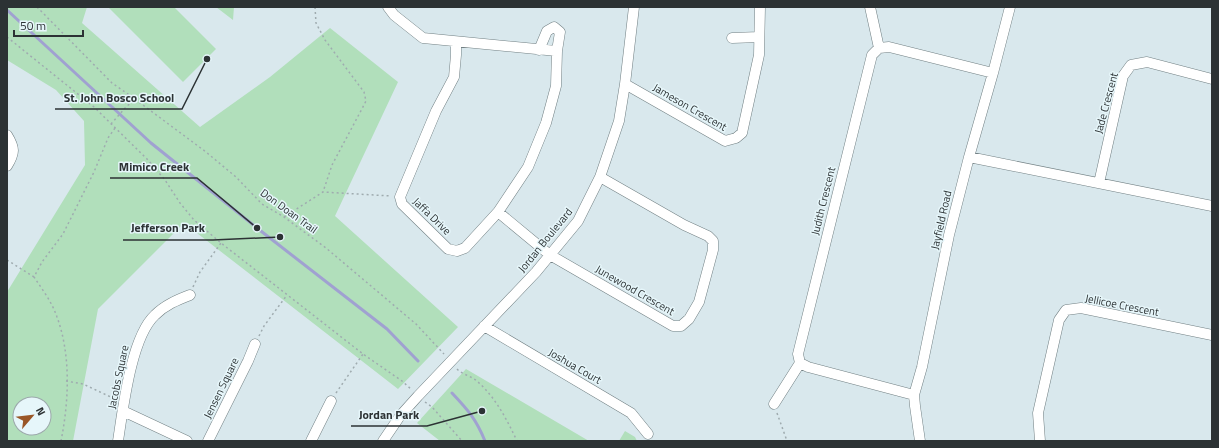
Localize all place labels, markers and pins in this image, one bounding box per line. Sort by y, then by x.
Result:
callout: St. John Bosco School [55,85,182,109]
callout: Mimico Creek [110,154,197,178]
callout: Jefferson Park [123,216,213,240]
callout: Jordan Park [351,402,427,426]

